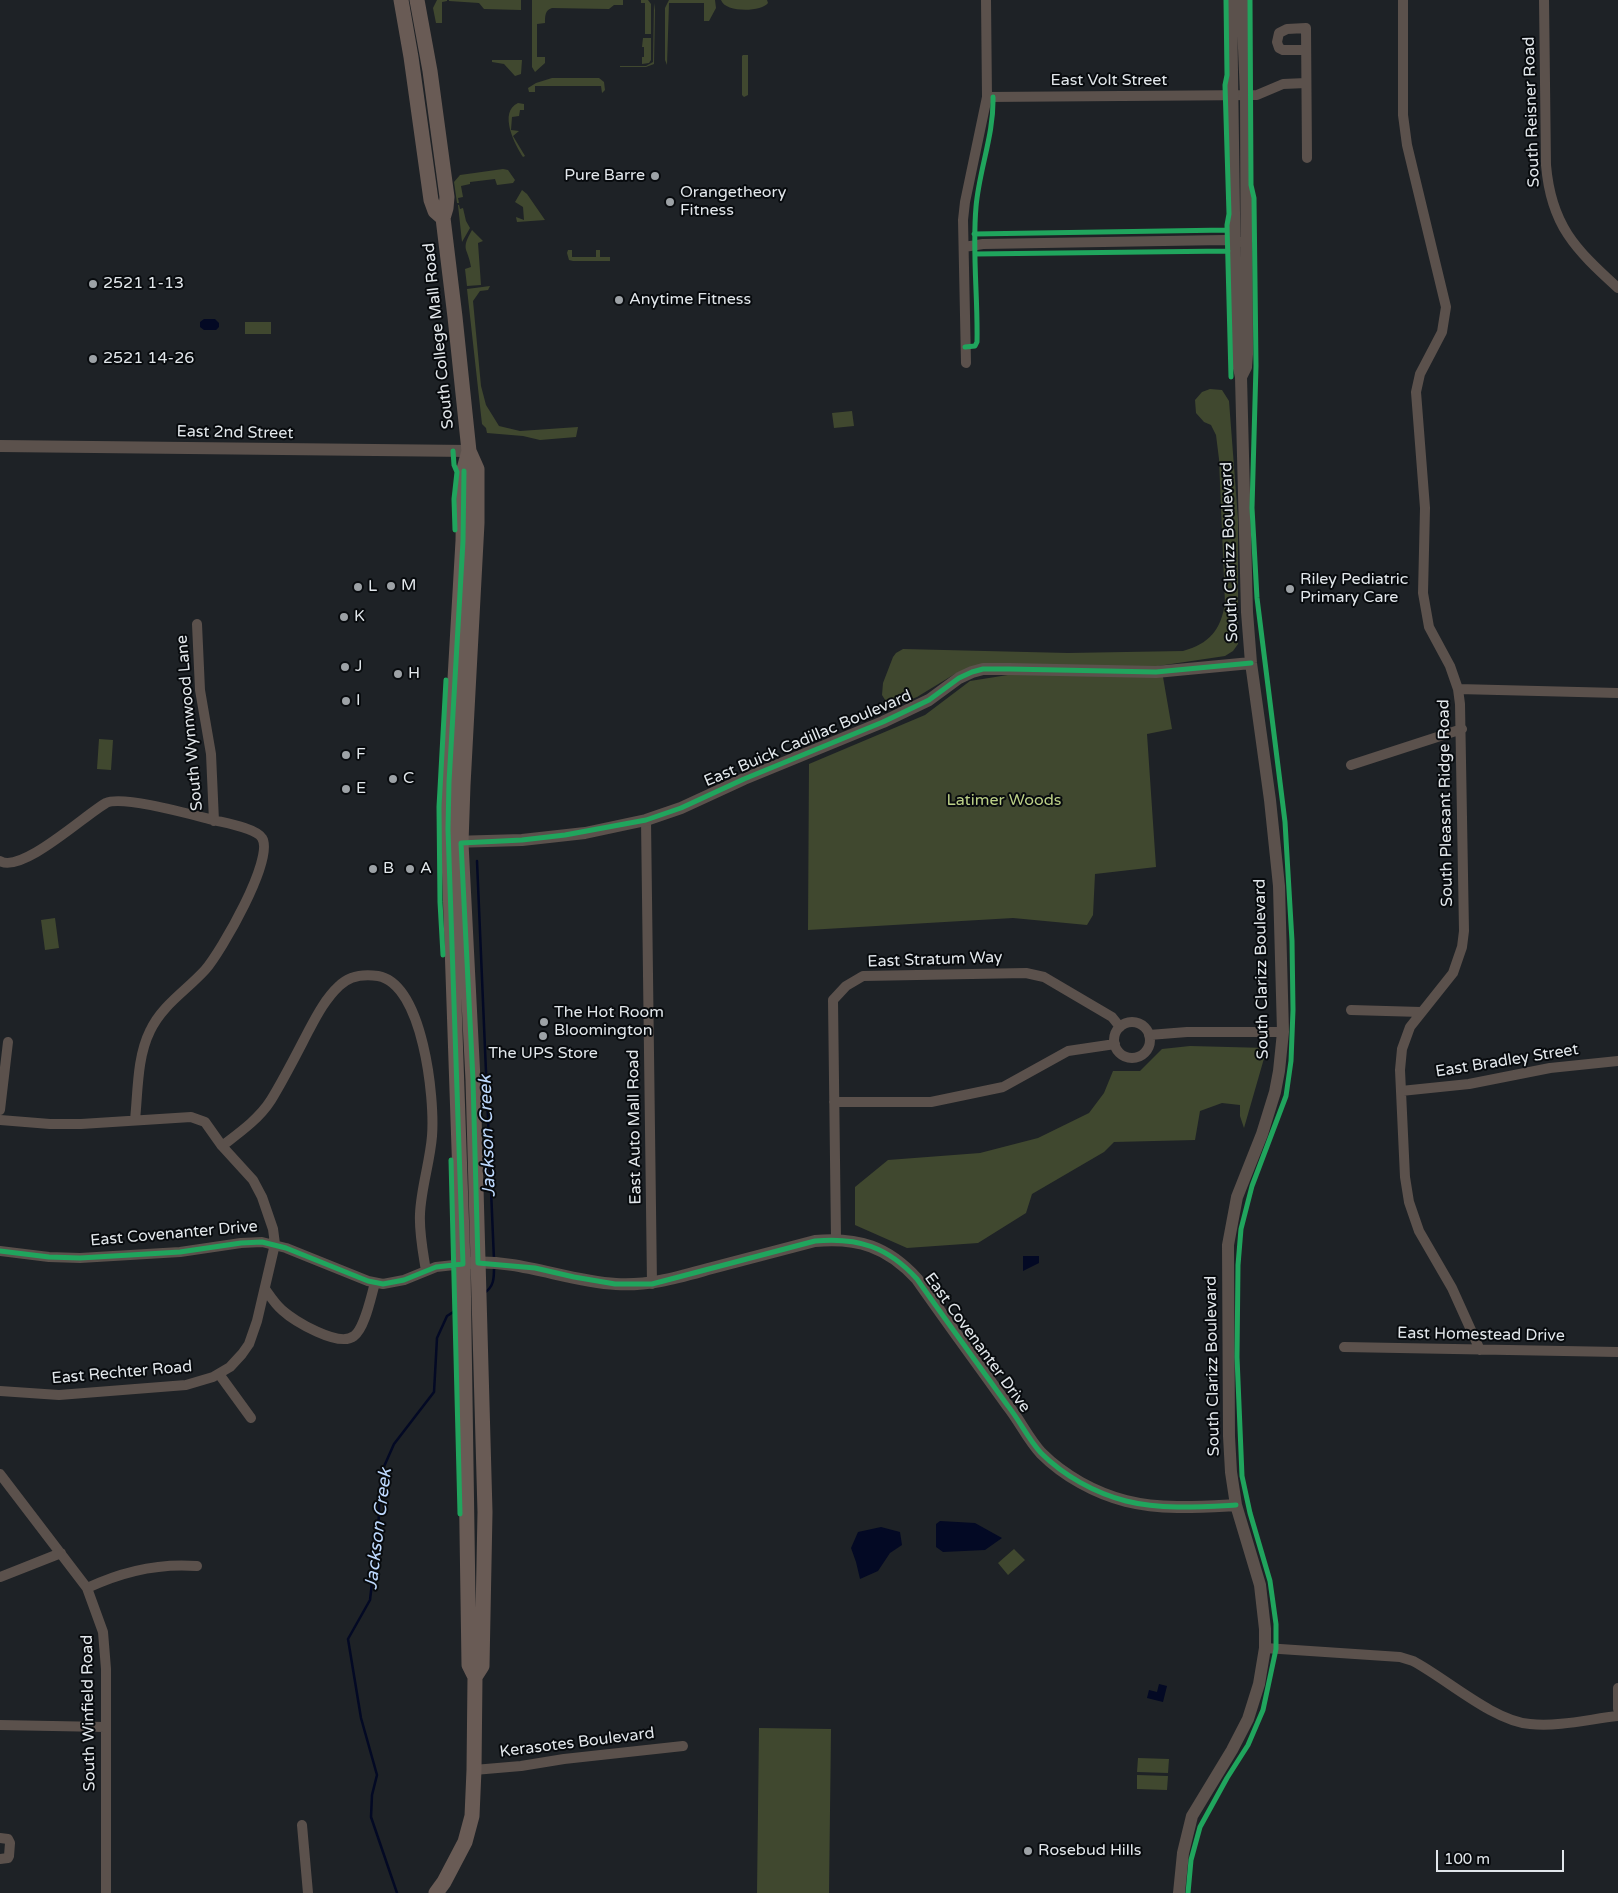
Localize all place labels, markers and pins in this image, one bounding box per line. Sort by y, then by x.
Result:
place label: Pure Barre [564,166,645,186]
marker: Pure Barre [649,170,661,182]
place label: Orangetheory Fitness [680,183,786,221]
marker: Orangetheory Fitness [664,196,676,208]
place label: 2521 1-13 [103,274,184,294]
marker: 2521 1-13 [87,278,99,290]
place label: Anytime Fitness [629,290,751,310]
marker: Anytime Fitness [613,294,625,306]
place label: 2521 14-26 [103,349,194,369]
marker: 2521 14-26 [87,353,99,365]
place label: Riley Pediatric Primary Care [1300,570,1408,608]
place label: M [401,576,416,596]
place label: L [368,577,377,597]
marker: M [385,580,397,592]
marker: L [352,581,364,593]
marker: Riley Pediatric Primary Care [1284,583,1296,595]
place label: K [354,607,365,627]
marker: K [338,611,350,623]
place label: J [355,657,362,677]
marker: J [339,661,351,673]
place label: H [408,664,420,684]
marker: H [392,668,404,680]
place label: I [356,691,361,711]
marker: I [340,695,352,707]
place label: F [356,745,366,765]
marker: F [340,749,352,761]
place label: C [403,769,414,789]
marker: C [387,773,399,785]
place label: E [356,779,366,799]
marker: E [340,783,352,795]
place label: B [383,859,394,879]
place label: A [420,859,432,879]
marker: B [367,863,379,875]
marker: A [404,863,416,875]
place label: The Hot Room Bloomington [554,1003,664,1041]
marker: The Hot Room Bloomington [538,1016,550,1028]
marker: The UPS Store [537,1030,549,1042]
place label: The UPS Store [488,1044,598,1064]
place label: Rosebud Hills [1038,1841,1142,1861]
marker: Rosebud Hills [1022,1845,1034,1857]

